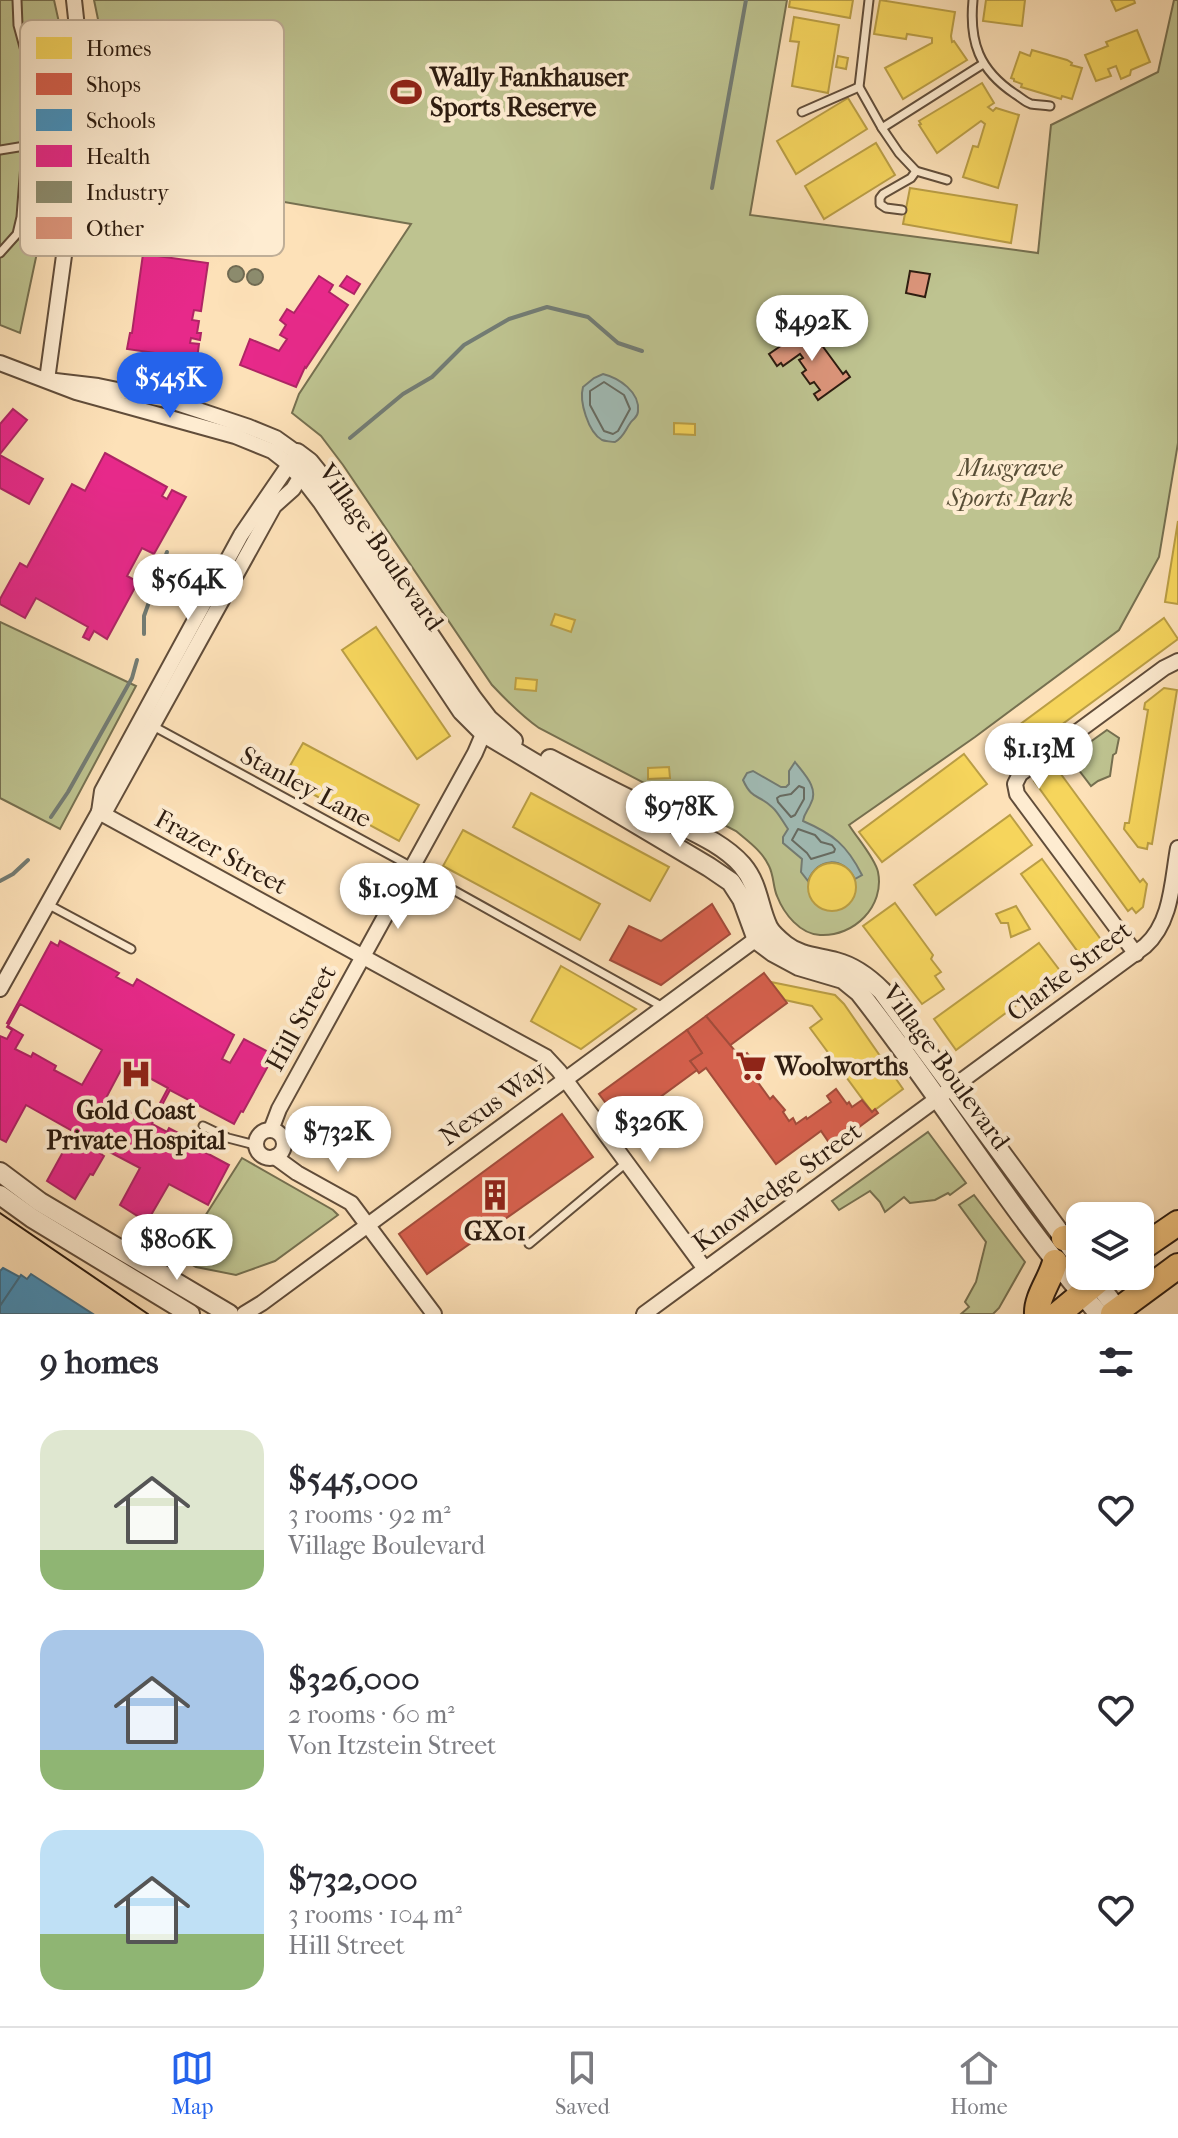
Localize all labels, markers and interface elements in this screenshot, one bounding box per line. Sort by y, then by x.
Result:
legend [20,20,284,256]
text: Homes [86,36,151,62]
place label: Wally Fankhauser Sports Reserve [429,62,629,123]
text: Shops [86,72,141,98]
sports icon: Wally Fankhauser Sports Reserve [389,75,423,109]
text: Schools [86,108,156,134]
text: Health [86,144,151,170]
text: Industry [86,180,170,206]
text: Other [86,216,144,242]
pin: $492K [756,295,868,363]
text: $492K [774,305,850,336]
pin: $545K [114,352,226,420]
text: $545K [135,362,205,393]
park label: Musgrave Sports Park [946,452,1073,513]
street label: Village Boulevard [311,457,451,637]
pin: $564K [132,554,244,622]
text: $564K [151,564,225,595]
pin: $1.13M [974,723,1104,791]
text: $1.13M [1003,733,1075,764]
street label: Stanley Lane [235,739,377,835]
pin: $978K [624,781,736,849]
text: $978K [644,791,716,822]
street label: Frazer Street [149,803,293,901]
pin: $1.09M [333,863,463,931]
text: $1.09M [358,873,438,904]
street label: Clarke Street [1001,914,1138,1028]
street label: Hill Street [259,959,343,1077]
street label: Village Boulevard [875,977,1017,1157]
supermarket icon: Woolworths [734,1049,768,1083]
place label: Woolworths [774,1051,909,1082]
street label: Nexus Way [434,1053,553,1152]
hospital icon: Gold Coast Private Hospital [119,1057,153,1091]
place label: Gold Coast Private Hospital [46,1095,227,1156]
pin: $326K [594,1096,706,1164]
pin: $732K [282,1106,394,1174]
text: $326K [614,1106,686,1137]
street label: Knowledge Street [687,1115,868,1259]
text: $732K [303,1116,373,1147]
building icon: GX01 [478,1178,512,1212]
map controls [1066,1202,1154,1290]
button: layers [1066,1202,1154,1290]
pin: $806K [121,1214,233,1282]
place label: GX01 [464,1216,526,1247]
text: $806K [140,1224,214,1255]
icon: filters [1094,1340,1138,1384]
text: 9 homes [40,1342,159,1382]
text: $545,000 [288,1459,419,1499]
icon: home [104,1462,200,1558]
icon: heart [1094,1488,1138,1532]
text: 3 rooms · 92 m² [288,1499,451,1530]
text: Village Boulevard [288,1530,485,1561]
text: $326,000 [288,1659,420,1699]
icon: home [104,1662,200,1758]
icon: heart [1094,1688,1138,1732]
text: 2 rooms · 60 m² [288,1699,455,1730]
text: Von Itzstein Street [288,1730,496,1761]
text: $732,000 [288,1859,418,1899]
icon: home [104,1862,200,1958]
icon: heart [1094,1888,1138,1932]
text: 3 rooms · 104 m² [288,1899,462,1930]
text: Hill Street [288,1930,405,1961]
tab: Map [170,2046,214,2120]
tab: Saved [555,2046,610,2120]
tab: Home [950,2046,1008,2120]

